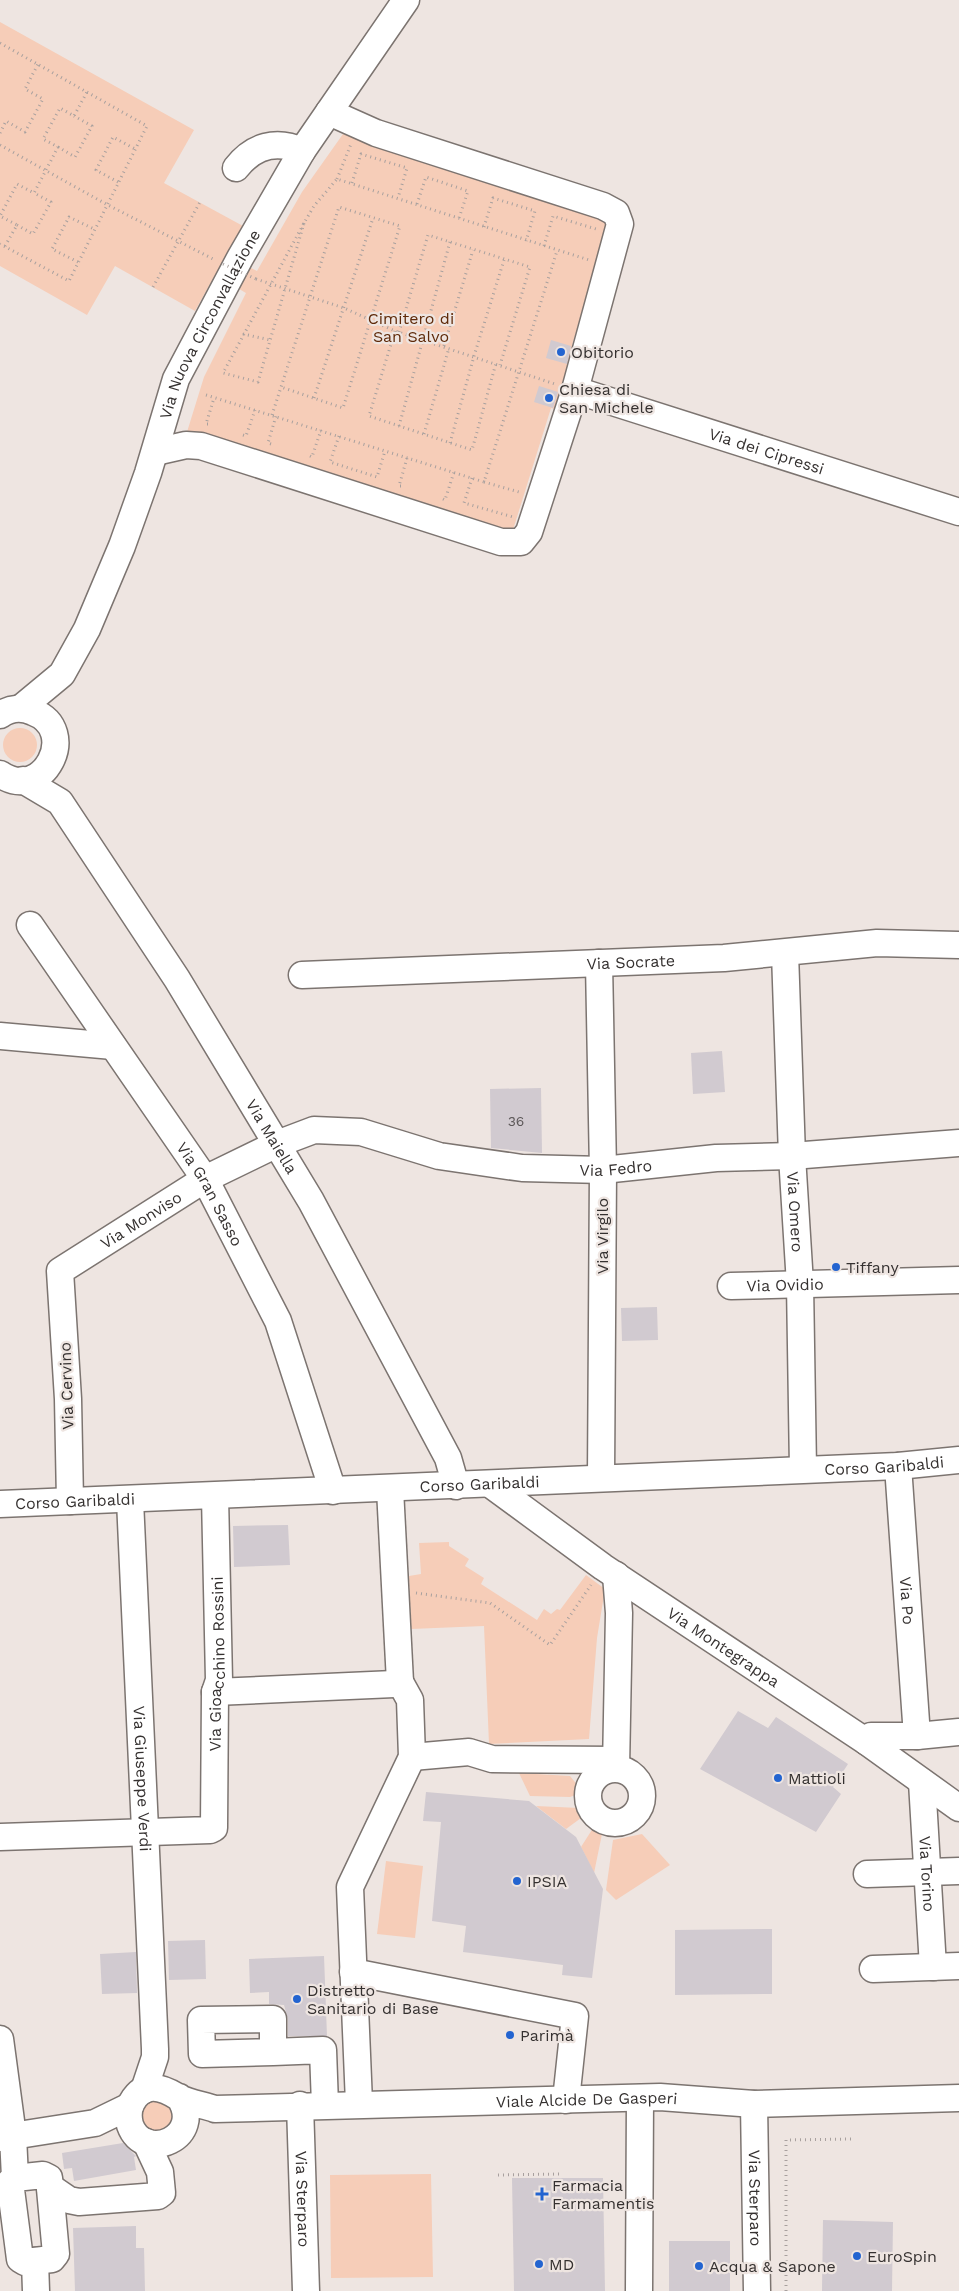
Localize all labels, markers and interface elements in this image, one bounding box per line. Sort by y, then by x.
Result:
street label: Via Nuova Circonvallazione [156,226,264,421]
park label: Cimitero di San Salvo [368,309,454,346]
place label: Obitorio [571,343,634,362]
marker: Obitorio [555,346,567,358]
place label: Chiesa di San Michele [559,380,654,417]
marker: Chiesa di San Michele [543,392,555,404]
street label: Via dei Cipressi [706,424,826,479]
street label: Via Socrate [586,951,675,974]
street label: Via Maiella [242,1096,301,1177]
house number: 36 [508,1113,524,1129]
street label: Via Gran Sasso [172,1139,247,1249]
street label: Via Fedro [579,1156,653,1180]
street label: Via Omero [783,1171,807,1253]
street label: Via Monviso [97,1187,185,1253]
street label: Via Virgilo [593,1198,612,1274]
place label: Tiffany [846,1258,899,1277]
marker: Tiffany [830,1261,842,1273]
street label: Via Ovidio [746,1275,824,1296]
street label: Via Cervino [55,1342,78,1430]
street label: Corso Garibaldi [824,1453,945,1479]
street label: Corso Garibaldi [419,1472,540,1496]
street label: Corso Garibaldi [15,1489,135,1513]
street label: Via Gioacchino Rossini [206,1576,229,1752]
street label: Via Po [896,1576,918,1625]
street label: Via Montegrappa [664,1603,783,1691]
street label: Via Giuseppe Verdi [129,1705,155,1852]
place label: Mattioli [788,1769,846,1788]
marker: Mattioli [772,1772,784,1784]
street label: Via Torino [915,1835,939,1912]
place label: IPSIA [527,1872,567,1891]
marker: IPSIA [511,1875,523,1887]
place label: Distretto Sanitario di Base [307,1981,439,2018]
marker: Distretto Sanitario di Base [291,1993,303,2005]
place label: Parimà [520,2026,574,2045]
marker: Parimà [504,2029,516,2041]
street label: Viale Alcide De Gasperi [496,2088,678,2111]
street label: Via Sterparo [291,2150,314,2248]
street label: Via Sterparo [745,2150,765,2246]
place label: Farmacia Farmamentis [552,2176,655,2213]
marker: Farmacia Farmamentis [536,2188,548,2200]
place label: EuroSpin [867,2247,937,2266]
marker: EuroSpin [851,2250,863,2262]
place label: MD [549,2255,574,2274]
place label: Acqua & Sapone [709,2257,836,2276]
marker: MD [533,2258,545,2270]
marker: Acqua & Sapone [693,2260,705,2272]

